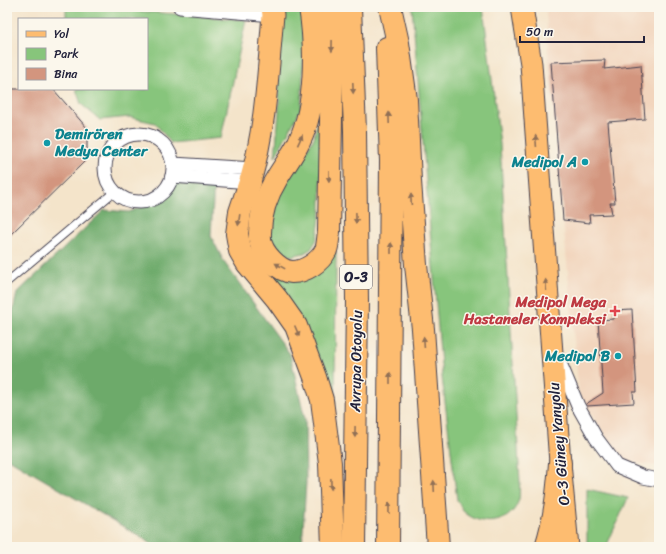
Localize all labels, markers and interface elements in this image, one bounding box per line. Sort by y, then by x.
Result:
legend [18,18,148,90]
scale bar [520,18,644,44]
text: 50 m [526,21,553,43]
text: Yol [54,23,69,45]
one-way arrow [329,40,335,53]
text: Park [54,43,79,65]
text: Bina [54,63,78,85]
one-way arrow [350,82,356,95]
one-way arrow [386,111,392,124]
place label: Demirören Medya Center [54,121,149,164]
one-way arrow [297,133,303,145]
one-way arrow [533,135,540,147]
marker: Demirören Medya Center [42,138,52,148]
place label: Medipol A [511,149,577,175]
marker: Medipol A [580,157,590,167]
one-way arrow [326,170,333,182]
one-way arrow [408,193,415,205]
one-way arrow [353,212,359,225]
one-way arrow [236,214,242,226]
one-way arrow [388,241,394,254]
one-way arrow [274,263,286,270]
road number: O-3 [340,265,372,289]
one-way arrow [543,279,550,291]
place label: Medipol Mega Hastaneler Kompleksi [463,289,607,332]
marker: Medipol Mega Hastaneler Kompleksi [609,305,621,317]
street label: Avrupa Otoyolu [342,310,370,413]
one-way arrow [294,325,300,336]
one-way arrow [421,336,428,348]
place label: Medipol B [544,343,611,369]
marker: Medipol B [613,351,623,361]
one-way arrow [387,371,393,384]
street label: O-3 Güney Yanyolu [541,381,577,507]
one-way arrow [352,426,358,439]
one-way arrow [328,478,334,491]
one-way arrow [431,479,437,492]
one-way arrow [386,501,392,514]

